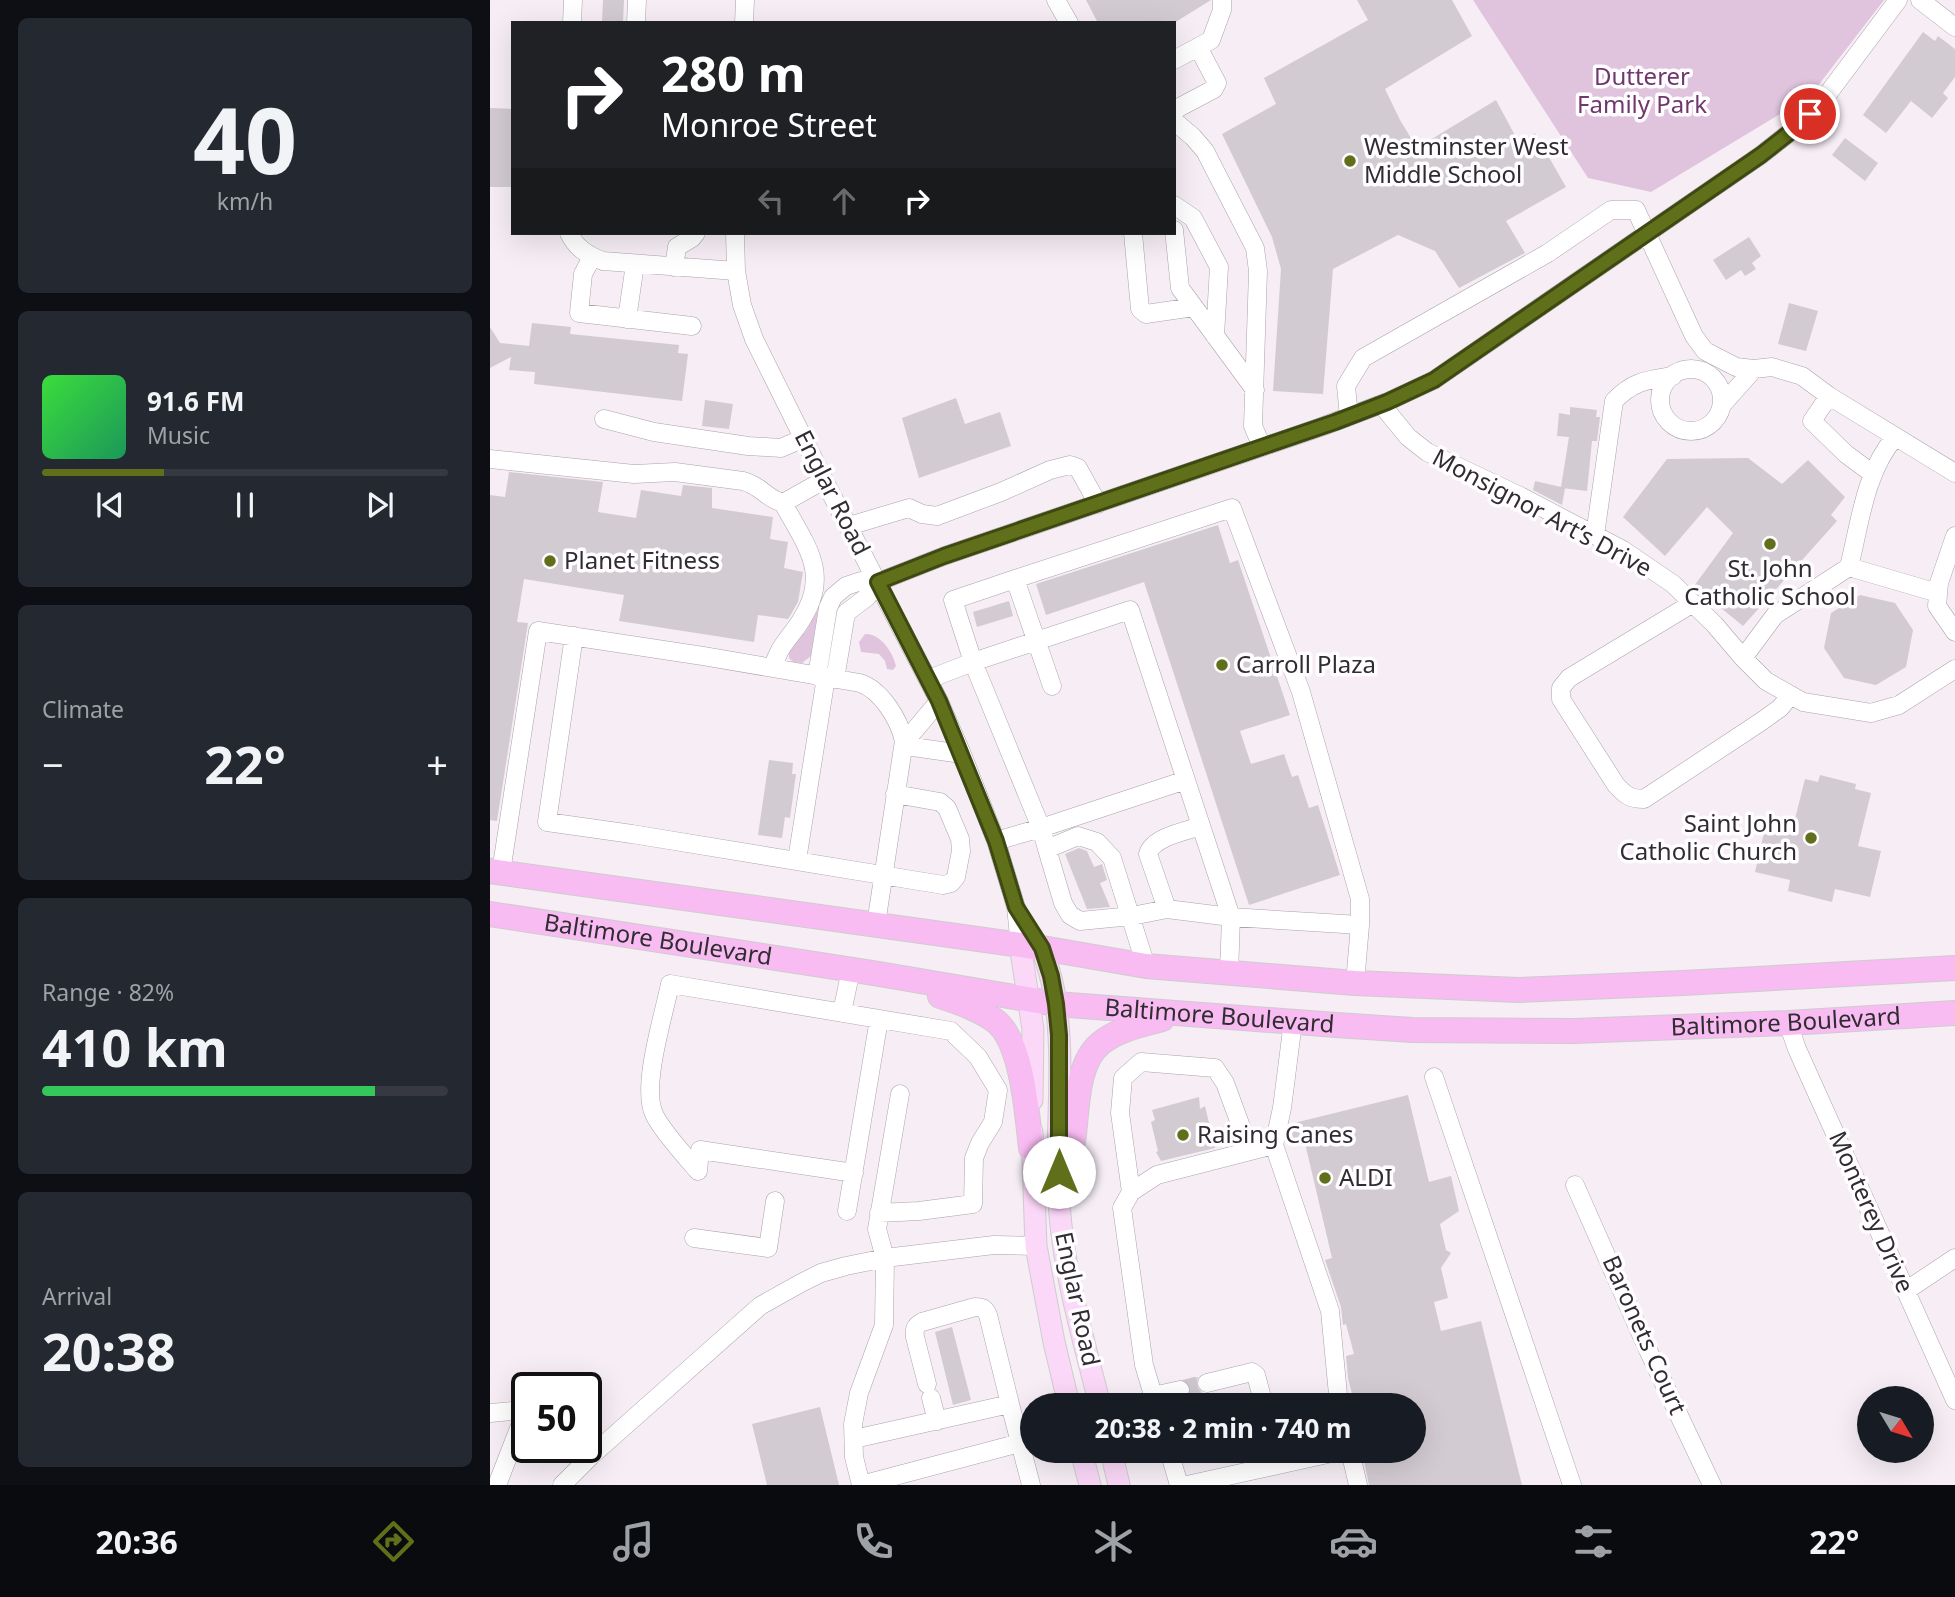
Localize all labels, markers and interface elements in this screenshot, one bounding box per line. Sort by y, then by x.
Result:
text: 280 m [661,40,806,106]
icon: right [546,49,637,140]
park label: Dutterer Family Park [1577,59,1707,120]
text: 40 [193,77,297,201]
pin [1780,84,1840,144]
icon: arrive [1791,95,1829,133]
text: Monroe Street [661,103,877,146]
place label: Westminster West Middle School [1364,129,1569,190]
marker: Westminster West Middle School [1342,153,1358,169]
icon: left [752,182,790,220]
icon: ahead [825,182,863,220]
icon: right [898,182,936,220]
text: km/h [217,185,273,217]
text: 91.6 FM [147,383,244,419]
text: Music [147,419,210,451]
street label: Englar Road [788,424,879,561]
street label: Monsignor Art’s Drive [1427,440,1658,584]
icon: previous [91,486,129,524]
icon: pause [226,486,264,524]
icon: next [361,486,399,524]
marker: St. John Catholic School [1762,536,1778,552]
place label: Planet Fitness [564,543,720,576]
place label: St. John Catholic School [1684,551,1856,612]
marker: Planet Fitness [542,553,558,569]
place label: Carroll Plaza [1236,647,1376,680]
marker: Carroll Plaza [1214,657,1230,673]
text: Climate [42,693,124,725]
text: 22° [204,728,286,799]
text: − [42,738,64,790]
text: + [426,738,448,790]
place label: Saint John Catholic Church [1620,806,1797,867]
marker: Saint John Catholic Church [1803,830,1819,846]
street label: Baltimore Boulevard [542,905,775,972]
text: Range · 82% [42,976,174,1008]
street label: Baltimore Boulevard [1103,990,1336,1040]
street label: Baltimore Boulevard [1670,998,1902,1042]
text: 410 km [42,1011,228,1082]
place label: Raising Canes [1197,1117,1354,1150]
street label: Monterey Drive [1822,1125,1923,1297]
marker: Raising Canes [1175,1127,1191,1143]
position arrow [1022,1135,1096,1209]
place label: ALDI [1339,1160,1393,1193]
marker: ALDI [1317,1170,1333,1186]
street label: Englar Road [1048,1229,1109,1369]
street label: Baronets Court [1596,1250,1695,1419]
text: Arrival [42,1280,112,1312]
text: 20:38 [42,1315,176,1386]
speed limit sign: 50 [511,1372,602,1463]
north arrow [1857,1386,1934,1463]
map controls [1857,1386,1934,1463]
text: 20:38 · 2 min · 740 m [1095,1410,1351,1446]
icon: directions [369,1517,418,1566]
icon: music [609,1517,658,1566]
icon: phone [849,1517,898,1566]
icon: climate [1089,1517,1138,1566]
icon: car [1329,1517,1378,1566]
icon: filters [1569,1517,1618,1566]
text: 20:36 [96,1520,178,1563]
text: 22° [1809,1520,1859,1563]

